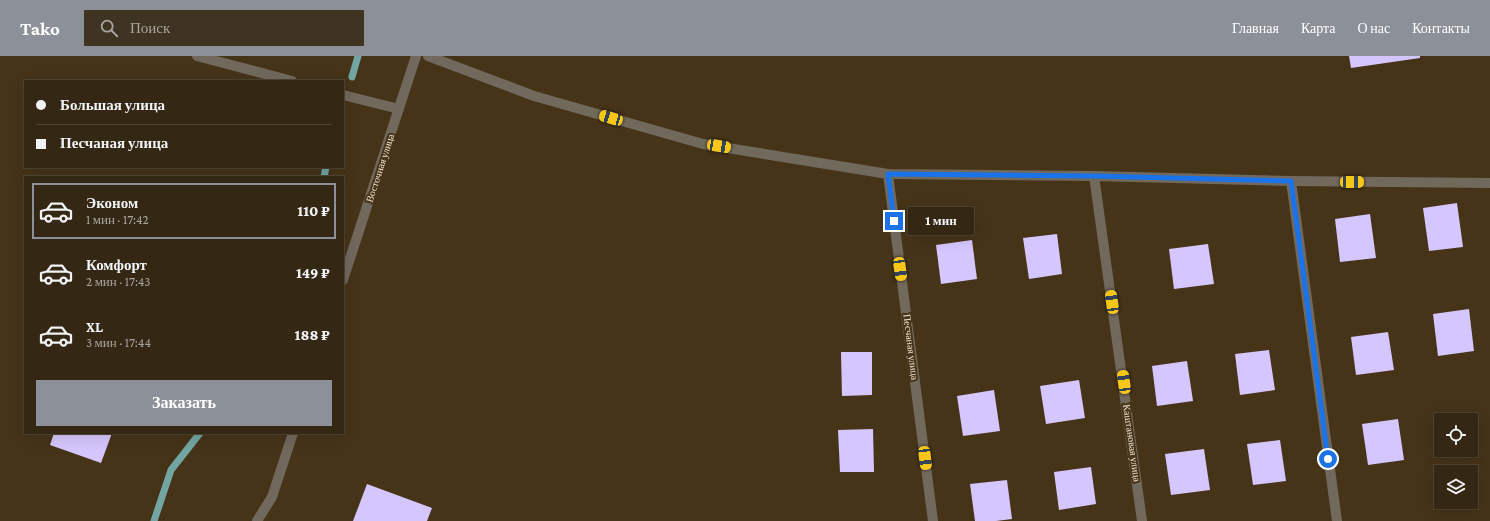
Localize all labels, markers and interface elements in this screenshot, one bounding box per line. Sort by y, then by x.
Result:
search box [84,10,364,46]
icon: search [98,17,120,39]
text: Tako [20,18,60,39]
text: Поиск [130,20,170,36]
text: Главная [1232,20,1279,36]
text: Карта [1301,20,1336,36]
text: О нас [1358,20,1390,36]
text: Контакты [1412,20,1470,36]
text: Большая улица [60,97,165,113]
car [598,109,624,127]
street label: Восточная улица [364,132,396,204]
text: Песчаная улица [60,135,168,151]
car [706,138,732,154]
car [1340,176,1364,188]
icon: car [38,193,74,229]
text: Эконом [86,195,138,211]
text: 110 ₽ [297,203,330,219]
callout: 1 мин [908,207,974,235]
text: 1 мин · 17:42 [86,212,149,227]
route end [885,212,903,230]
text: 1 мин [925,213,957,228]
icon: car [38,255,74,291]
car [892,256,908,282]
text: Комфорт [86,257,147,273]
text: 149 ₽ [296,265,330,281]
text: 2 мин · 17:43 [86,274,151,289]
car [1104,289,1120,315]
street label: Песчаная улица [901,313,921,381]
icon: car [38,317,74,353]
text: XL [86,319,103,335]
text: 188 ₽ [295,327,330,343]
text: 3 мин · 17:44 [86,335,151,350]
car [1116,369,1132,395]
button: Заказать [36,380,332,426]
street label: Каштановая улица [1121,404,1143,483]
map controls [1434,413,1478,509]
button: locate [1434,413,1478,457]
car [918,445,932,471]
route start [1319,450,1337,468]
button: layers [1434,465,1478,509]

